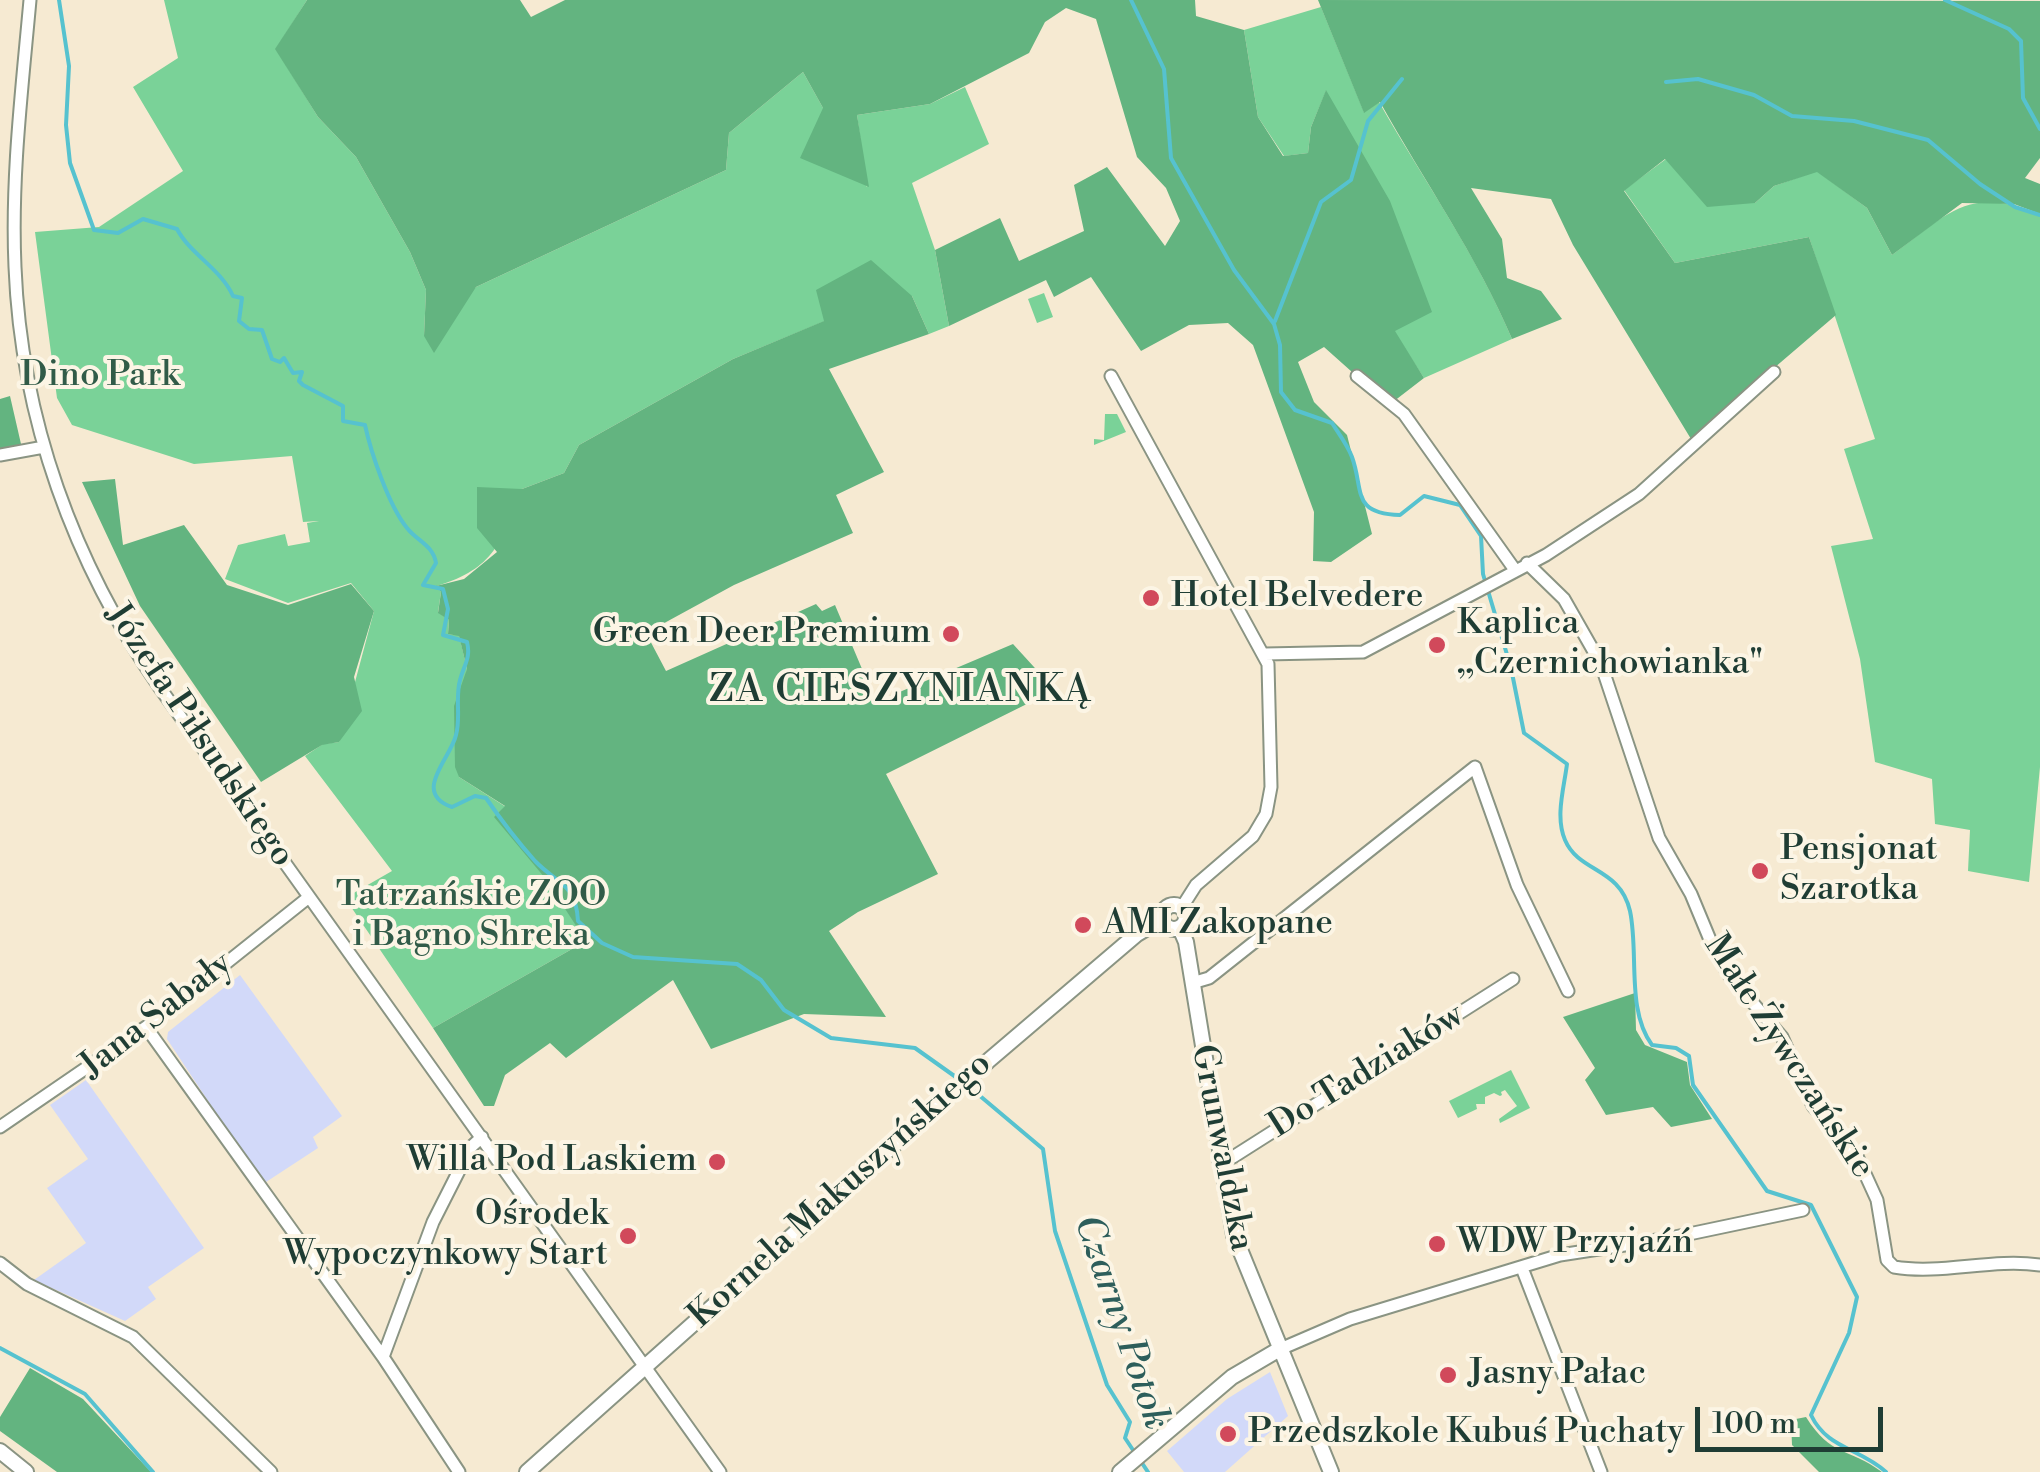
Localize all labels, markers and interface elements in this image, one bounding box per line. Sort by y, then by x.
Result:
park label: Dino Park [20,356,180,398]
place label: Hotel Belvedere [1171,577,1423,619]
marker: Hotel Belvedere [1140,587,1162,609]
street label: Józefa Piłsudskiego [95,596,303,876]
place label: Kaplica „Czernichowianka" [1457,604,1763,686]
place label: Green Deer Premium [593,613,931,655]
marker: Green Deer Premium [940,623,962,645]
marker: Kaplica „Czernichowianka" [1426,634,1448,656]
district label: ZA CIESZYNIANKĄ [709,669,1093,715]
place label: Pensjonat Szarotka [1780,830,1938,912]
marker: Pensjonat Szarotka [1749,860,1771,882]
park label: Tatrzańskie ZOO i Bagno Shreka [336,876,606,958]
place label: AMI Zakopane [1103,904,1333,946]
marker: AMI Zakopane [1072,914,1094,936]
street label: Małe Żywczańskie [1694,927,1882,1187]
street label: Jana Sabały [73,944,241,1088]
street label: Do Tadziaków [1262,996,1472,1148]
street label: Grunwaldzka [1180,1041,1262,1255]
street label: Kornela Makuszyńskiego [681,1044,1001,1338]
place label: Willa Pod Laskiem [407,1141,697,1183]
marker: Willa Pod Laskiem [706,1151,728,1173]
place label: Ośrodek Wypoczynkowy Start [283,1195,608,1277]
water label: Czarny Potok [1062,1210,1178,1436]
place label: WDW Przyjaźń [1457,1223,1693,1265]
marker: Ośrodek Wypoczynkowy Start [617,1225,639,1247]
marker: WDW Przyjaźń [1426,1233,1448,1255]
place label: Jasny Pałac [1468,1354,1646,1396]
marker: Jasny Pałac [1437,1364,1459,1386]
scale bar [1700,1387,1888,1449]
text: 100 m [1712,1405,1796,1443]
place label: Przedszkole Kubuś Puchaty [1248,1413,1684,1455]
marker: Przedszkole Kubuś Puchaty [1217,1423,1239,1445]

